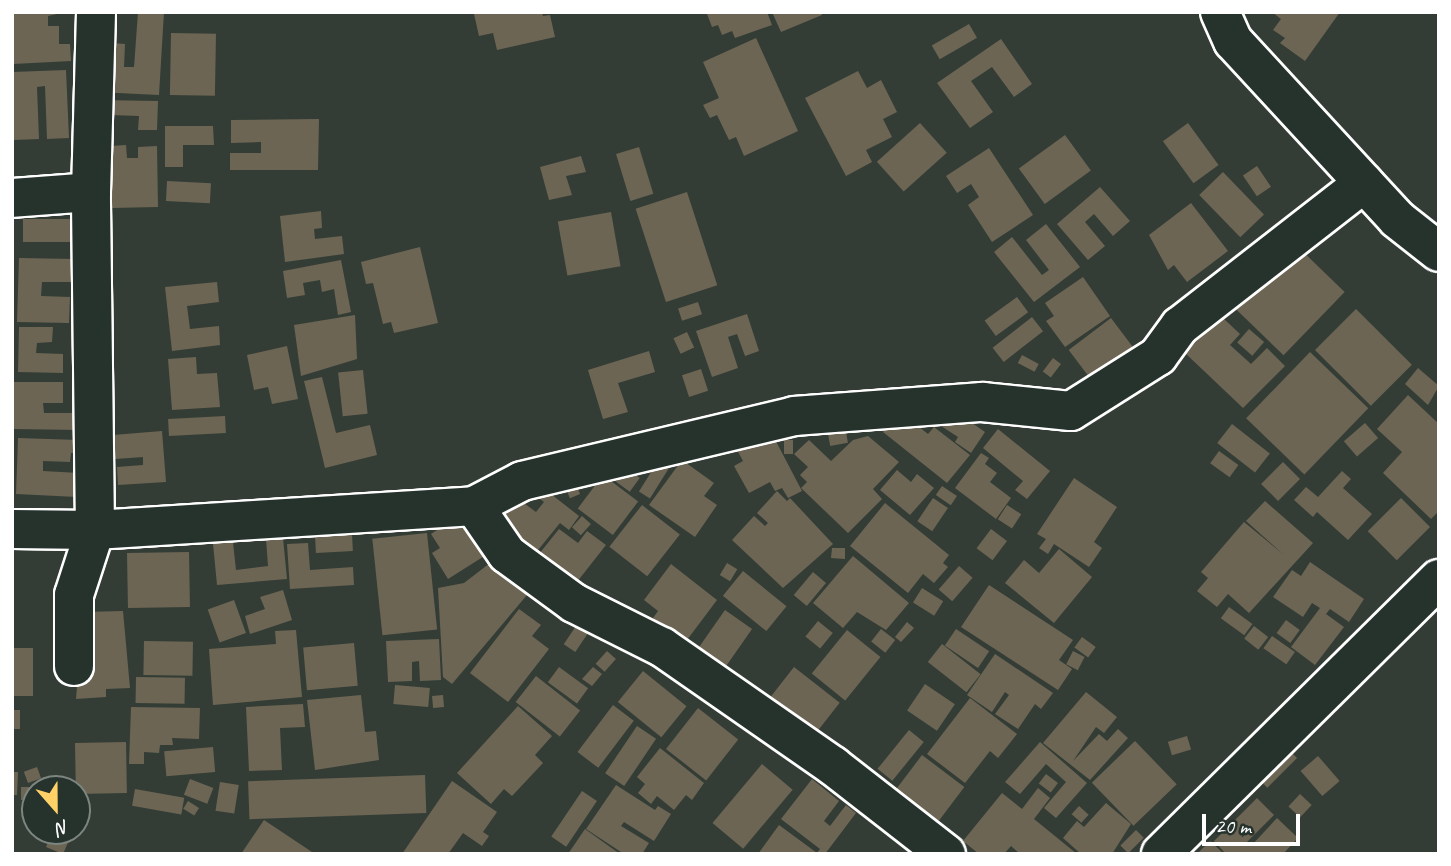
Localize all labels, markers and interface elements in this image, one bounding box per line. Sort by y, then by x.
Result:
north arrow [21,775,91,845]
scale bar [1206,800,1304,844]
text: 20 m [1215,813,1251,839]
text: N [53,814,73,841]

